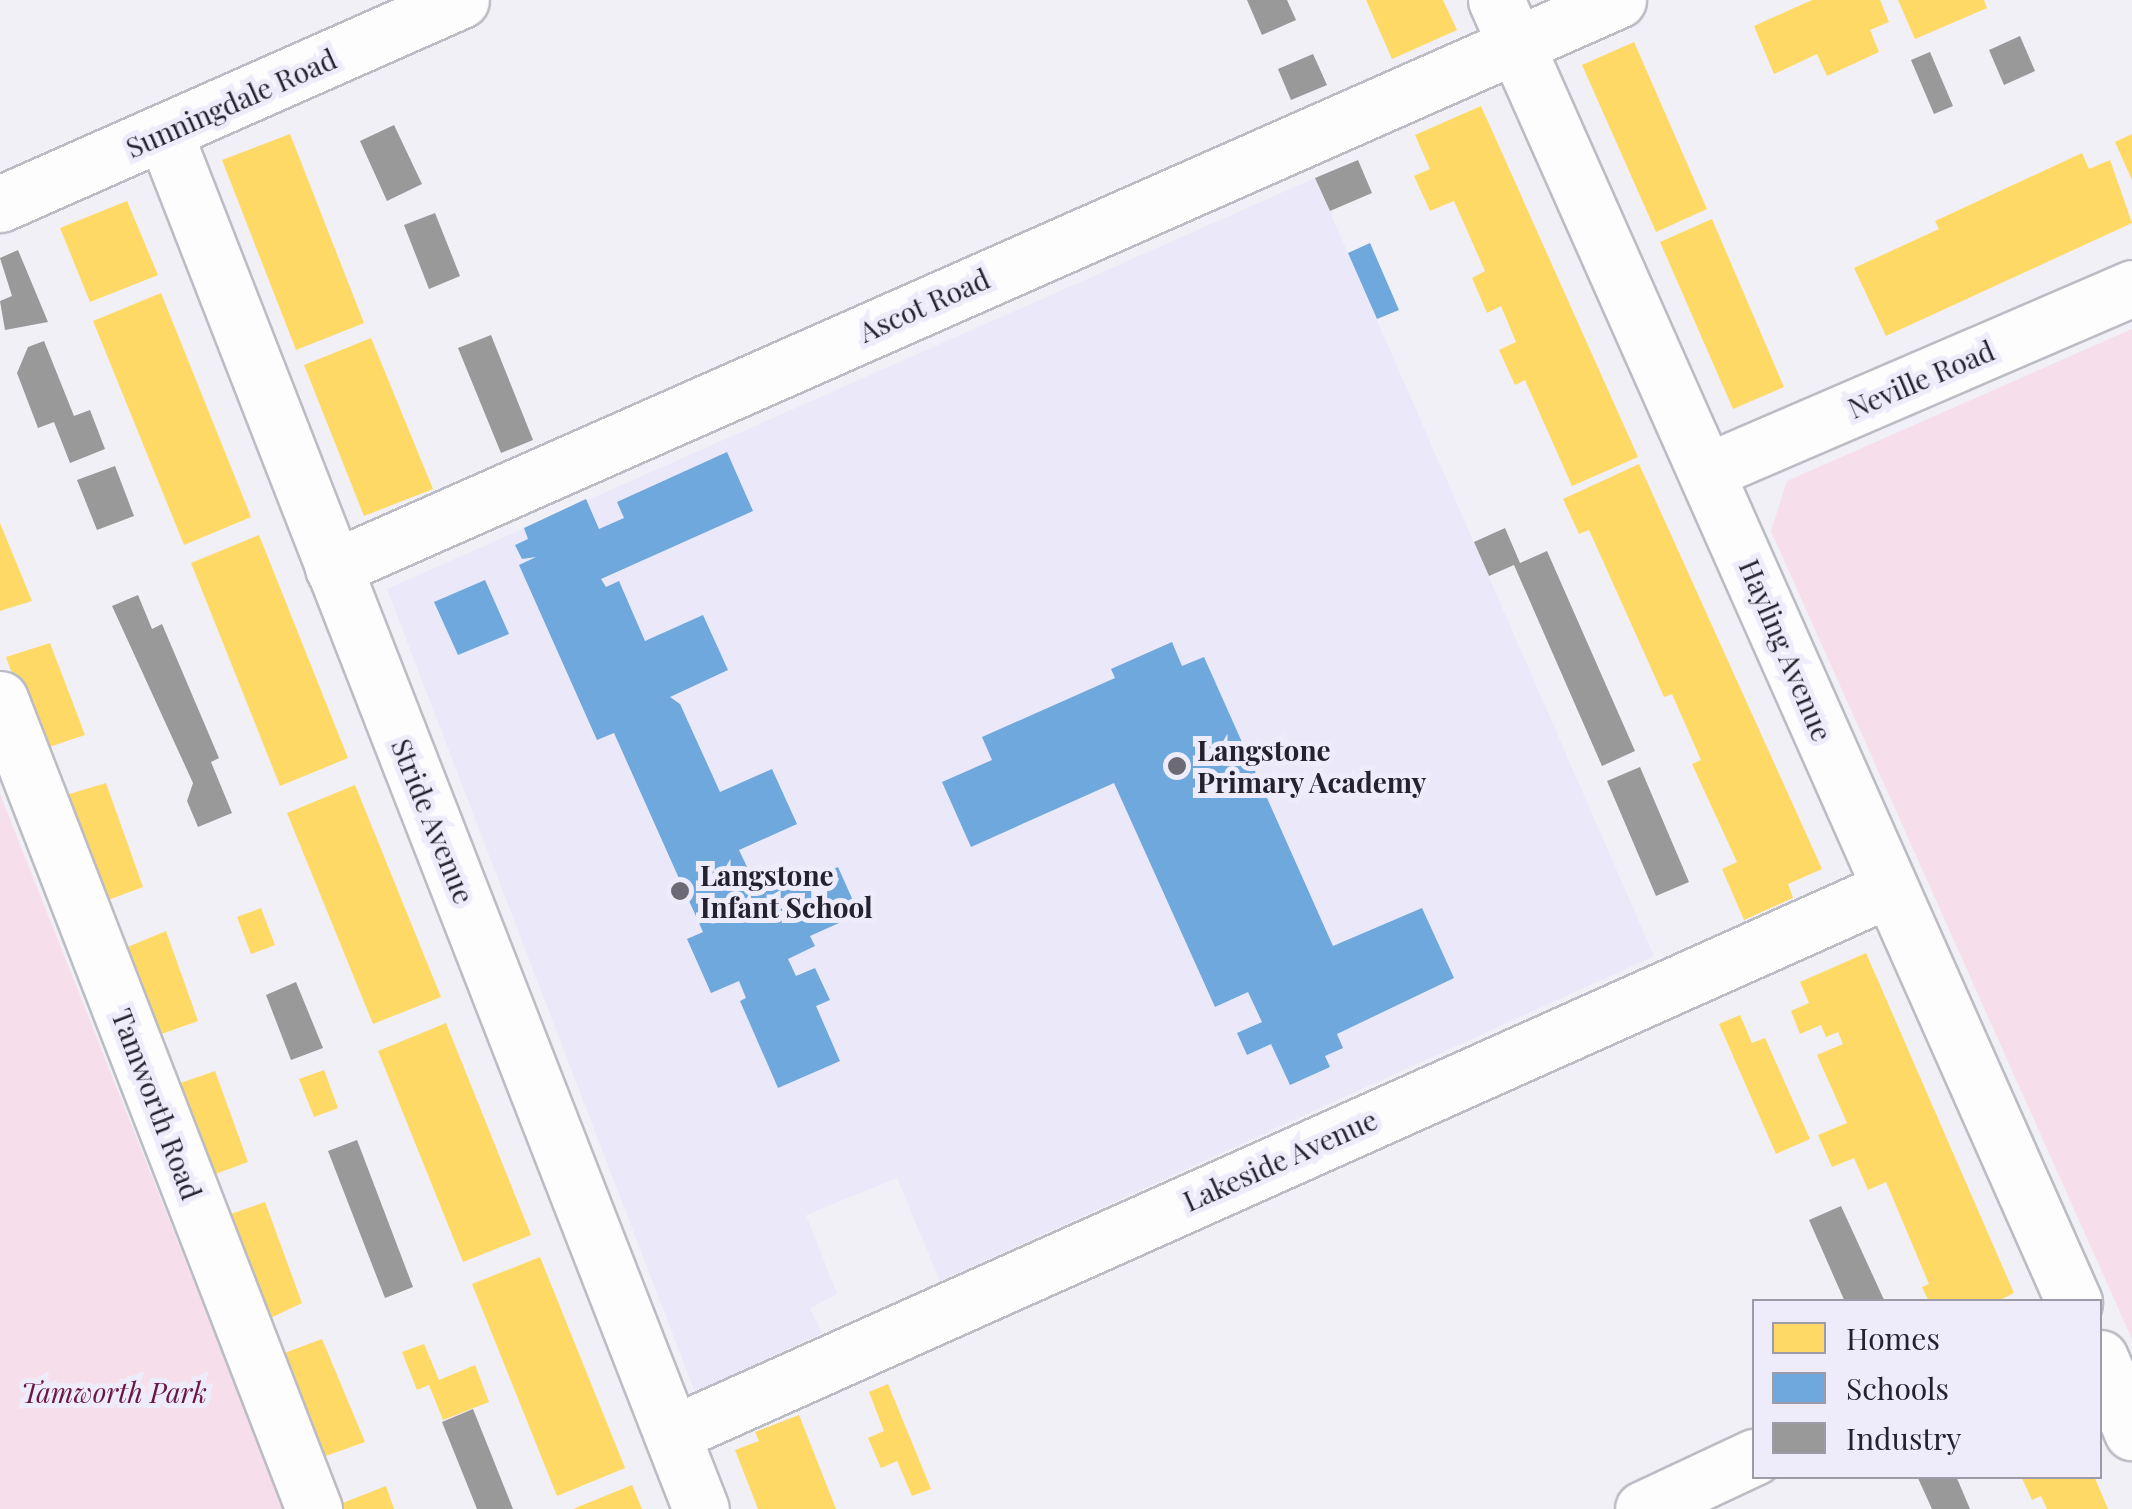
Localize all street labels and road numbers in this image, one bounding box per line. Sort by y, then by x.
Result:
street label: Sunningdale Road [121,42,341,164]
street label: Ascot Road [853,261,995,349]
street label: Neville Road [1843,333,1999,425]
street label: Hayling Avenue [1732,554,1840,746]
street label: Stride Avenue [385,733,481,909]
street label: Tamworth Road [105,1004,209,1204]
street label: Lakeside Avenue [1177,1102,1383,1218]

